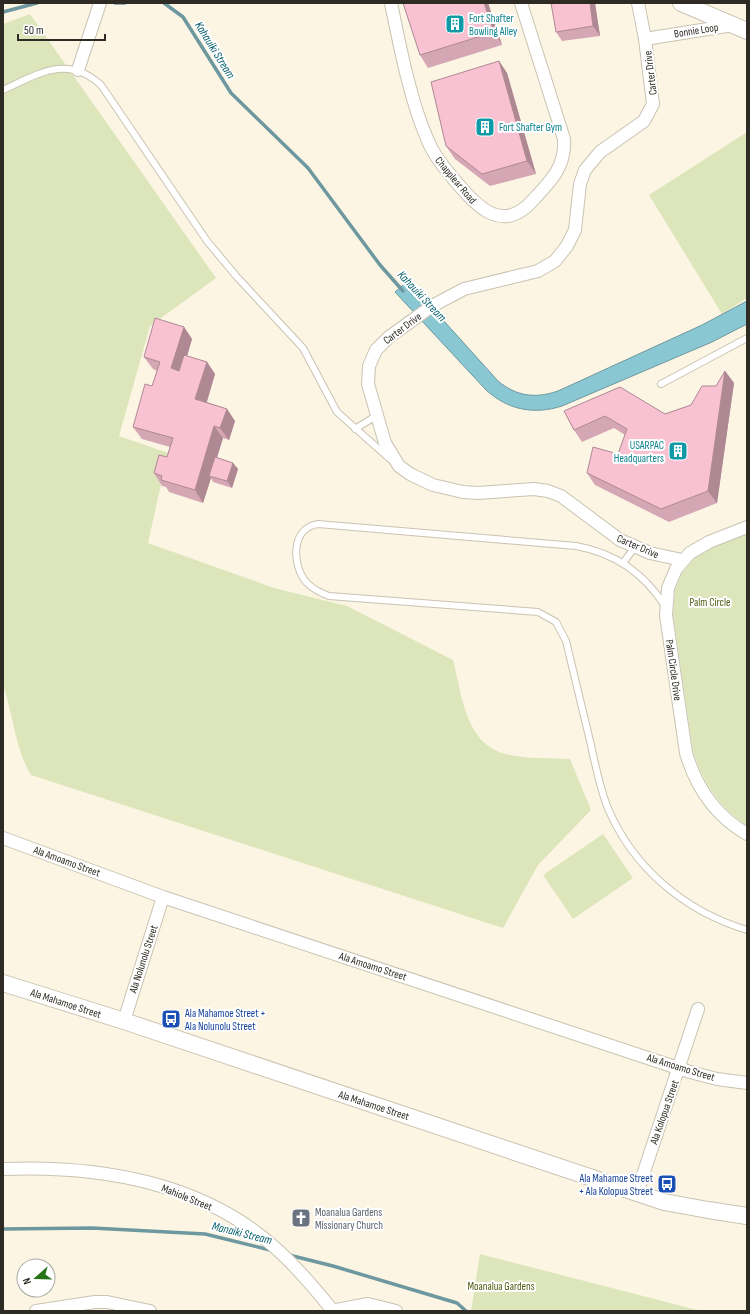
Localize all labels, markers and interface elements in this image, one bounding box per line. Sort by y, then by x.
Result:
place label: Fort Shafter Bowling Alley [469,12,518,38]
building icon: Fort Shafter Bowling Alley [444,13,466,35]
scale bar [18,16,105,42]
water label: Kahauiki Stream [191,19,238,82]
street label: Bonnie Loop [673,21,719,40]
text: 50 m [24,23,44,38]
street label: Carter Drive [641,50,660,96]
building icon: Fort Shafter Gym [474,116,496,138]
place label: Fort Shafter Gym [499,121,562,134]
street label: Chapplear Road [432,154,479,207]
water label: Kahauiki Stream [394,268,449,325]
street label: Carter Drive [381,310,424,347]
place label: USARPAC Headquarters [614,439,664,465]
building icon: USARPAC Headquarters [667,440,689,462]
street label: Carter Drive [615,532,661,561]
park label: Palm Circle [690,596,730,609]
street label: Palm Circle Drive [663,639,684,702]
street label: Ala Amoamo Street [31,843,103,880]
street label: Ala Nolunolu Street [126,923,161,996]
street label: Ala Amoamo Street [336,949,409,984]
street label: Ala Mahamoe Street [28,986,103,1021]
place label: Ala Mahamoe Street + Ala Nolunolu Street [184,1007,266,1033]
bus stop icon: Ala Mahamoe Street + Ala Nolunolu Street [160,1008,182,1030]
street label: Ala Amoamo Street [644,1051,717,1084]
street label: Ala Kolopua Street [647,1078,682,1147]
street label: Ala Mahamoe Street [336,1088,411,1123]
place label: Ala Mahamoe Street + Ala Kolopua Street [578,1172,654,1198]
bus stop icon: Ala Mahamoe Street + Ala Kolopua Street [656,1173,678,1195]
street label: Mahiole Street [160,1181,215,1214]
place label: Moanalua Gardens Missionary Church [315,1206,383,1232]
church icon: Moanalua Gardens Missionary Church [290,1207,312,1229]
water label: Manaiki Stream [210,1219,274,1248]
north arrow [16,1258,56,1298]
text: N [20,1276,34,1286]
park label: Moanalua Gardens [467,1280,535,1293]

